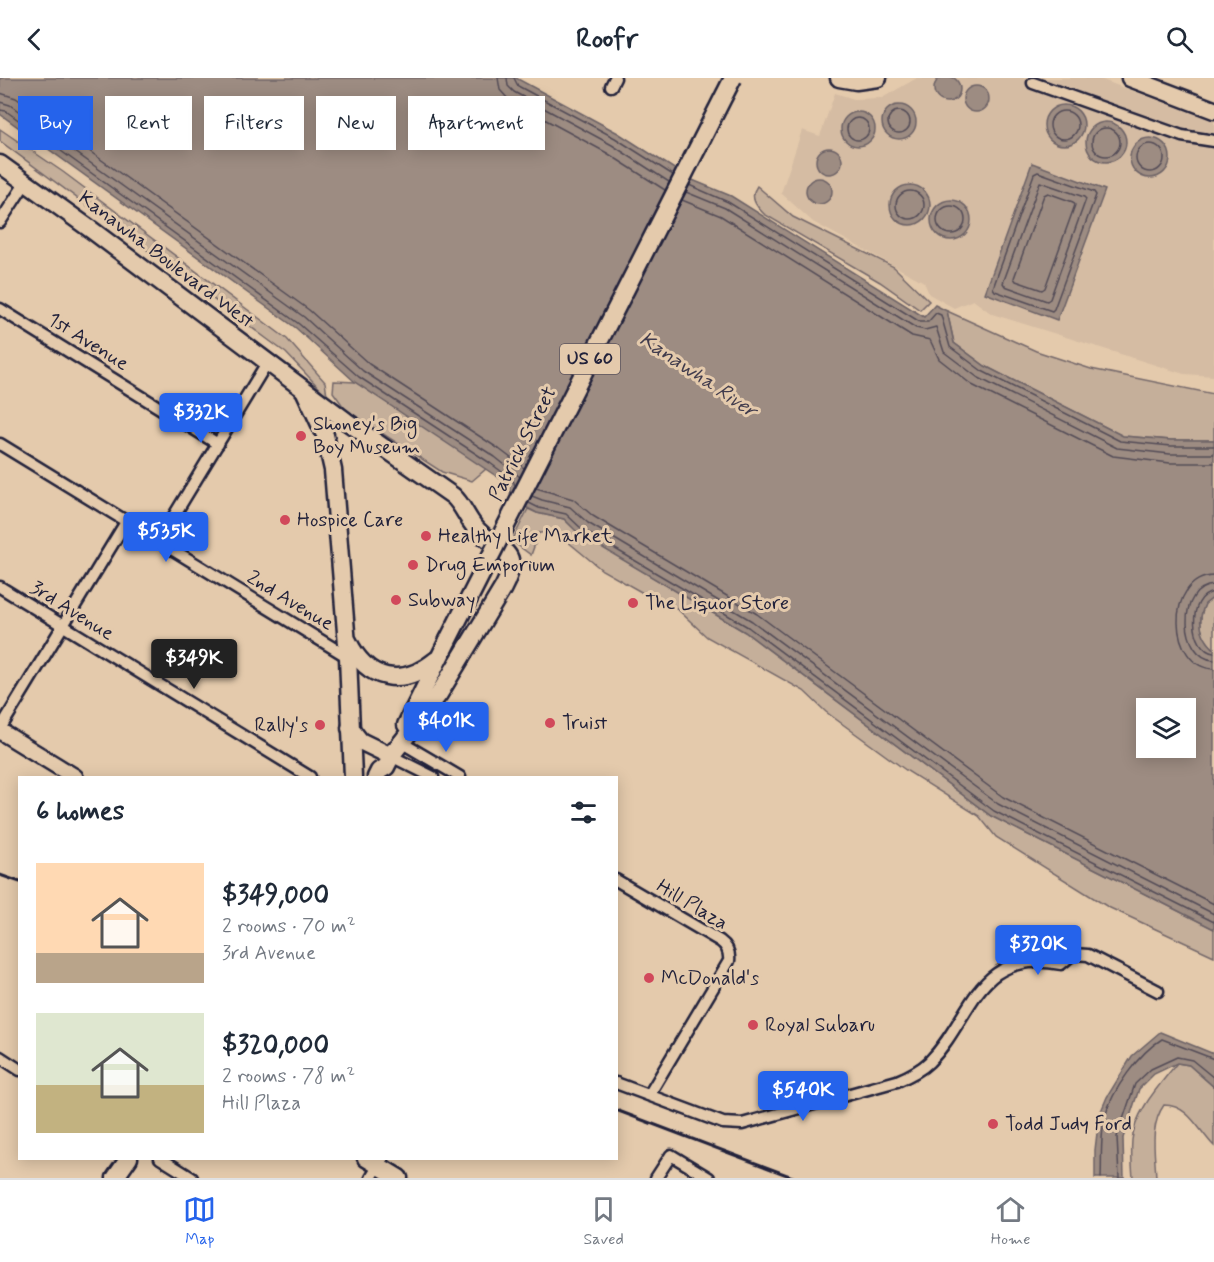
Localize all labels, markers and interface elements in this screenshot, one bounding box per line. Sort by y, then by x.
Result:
text: Roofr [576,22,638,57]
icon: back [18,23,51,56]
icon: search [1163,23,1196,56]
chip: Buy [18,96,93,150]
chip: Rent [105,96,192,150]
chip: Filters [204,96,304,150]
chip: New [316,96,396,150]
chip: Apartment [408,96,545,150]
street label: Kanawha Boulevard West [73,185,259,335]
street label: 1st Avenue [42,306,134,378]
water label: Kanawha River [634,325,764,426]
road number: US 60 [560,344,620,374]
street label: Patrick Street [483,382,563,506]
pin: $332K [159,393,243,444]
text: $332K [173,399,229,426]
place label: Shoney's Big Boy Museum [313,411,420,461]
marker: Shoney's Big Boy Museum [294,429,308,443]
place label: Hospice Care [297,507,403,534]
pin: $535K [124,512,208,563]
marker: Hospice Care [278,513,292,527]
text: $535K [137,518,195,545]
place label: Healthy Life Market [438,523,613,550]
marker: Healthy Life Market [419,529,433,543]
place label: Drug Emporium [425,552,555,580]
marker: Drug Emporium [406,558,420,572]
street label: 2nd Avenue [242,565,339,638]
street label: 3rd Avenue [25,575,119,647]
place label: Subway [408,587,475,614]
place label: The Liquor Store [645,590,789,617]
marker: Subway [389,593,403,607]
marker: The Liquor Store [626,596,640,610]
pin: $349K [152,639,236,690]
text: $349K [165,645,223,672]
map controls [1136,698,1196,758]
button: layers [1136,698,1196,758]
pin: $401K [404,702,488,753]
text: $401K [418,708,474,735]
place label: Truist [562,710,608,737]
place label: Rally's [255,712,308,739]
marker: Truist [543,716,557,730]
marker: Rally's [313,718,327,732]
text: 6 homes [36,795,124,829]
icon: filters [567,796,600,829]
street label: Hill Plaza [651,873,733,937]
text: $349,000 [222,879,329,913]
icon: home [84,887,156,959]
text: 2 rooms · 70 m² [222,913,356,940]
pin: $320K [996,925,1080,976]
text: $320K [1009,931,1067,958]
text: 3rd Avenue [222,940,316,967]
place label: McDonald's [661,965,759,992]
marker: McDonald's [642,971,656,985]
place label: Royal Subaru [765,1012,875,1039]
marker: Royal Subaru [746,1018,760,1032]
text: $320,000 [222,1029,329,1063]
icon: home [84,1037,156,1109]
text: 2 rooms · 78 m² [222,1063,355,1090]
pin: $540K [761,1071,845,1122]
text: $540K [772,1077,834,1104]
text: Hill Plaza [222,1090,301,1117]
place label: Todd Judy Ford [1005,1111,1132,1138]
marker: Todd Judy Ford [986,1117,1000,1131]
tab: Map [183,1193,216,1250]
tab: Saved [583,1193,624,1250]
tab: Home [991,1193,1031,1250]

